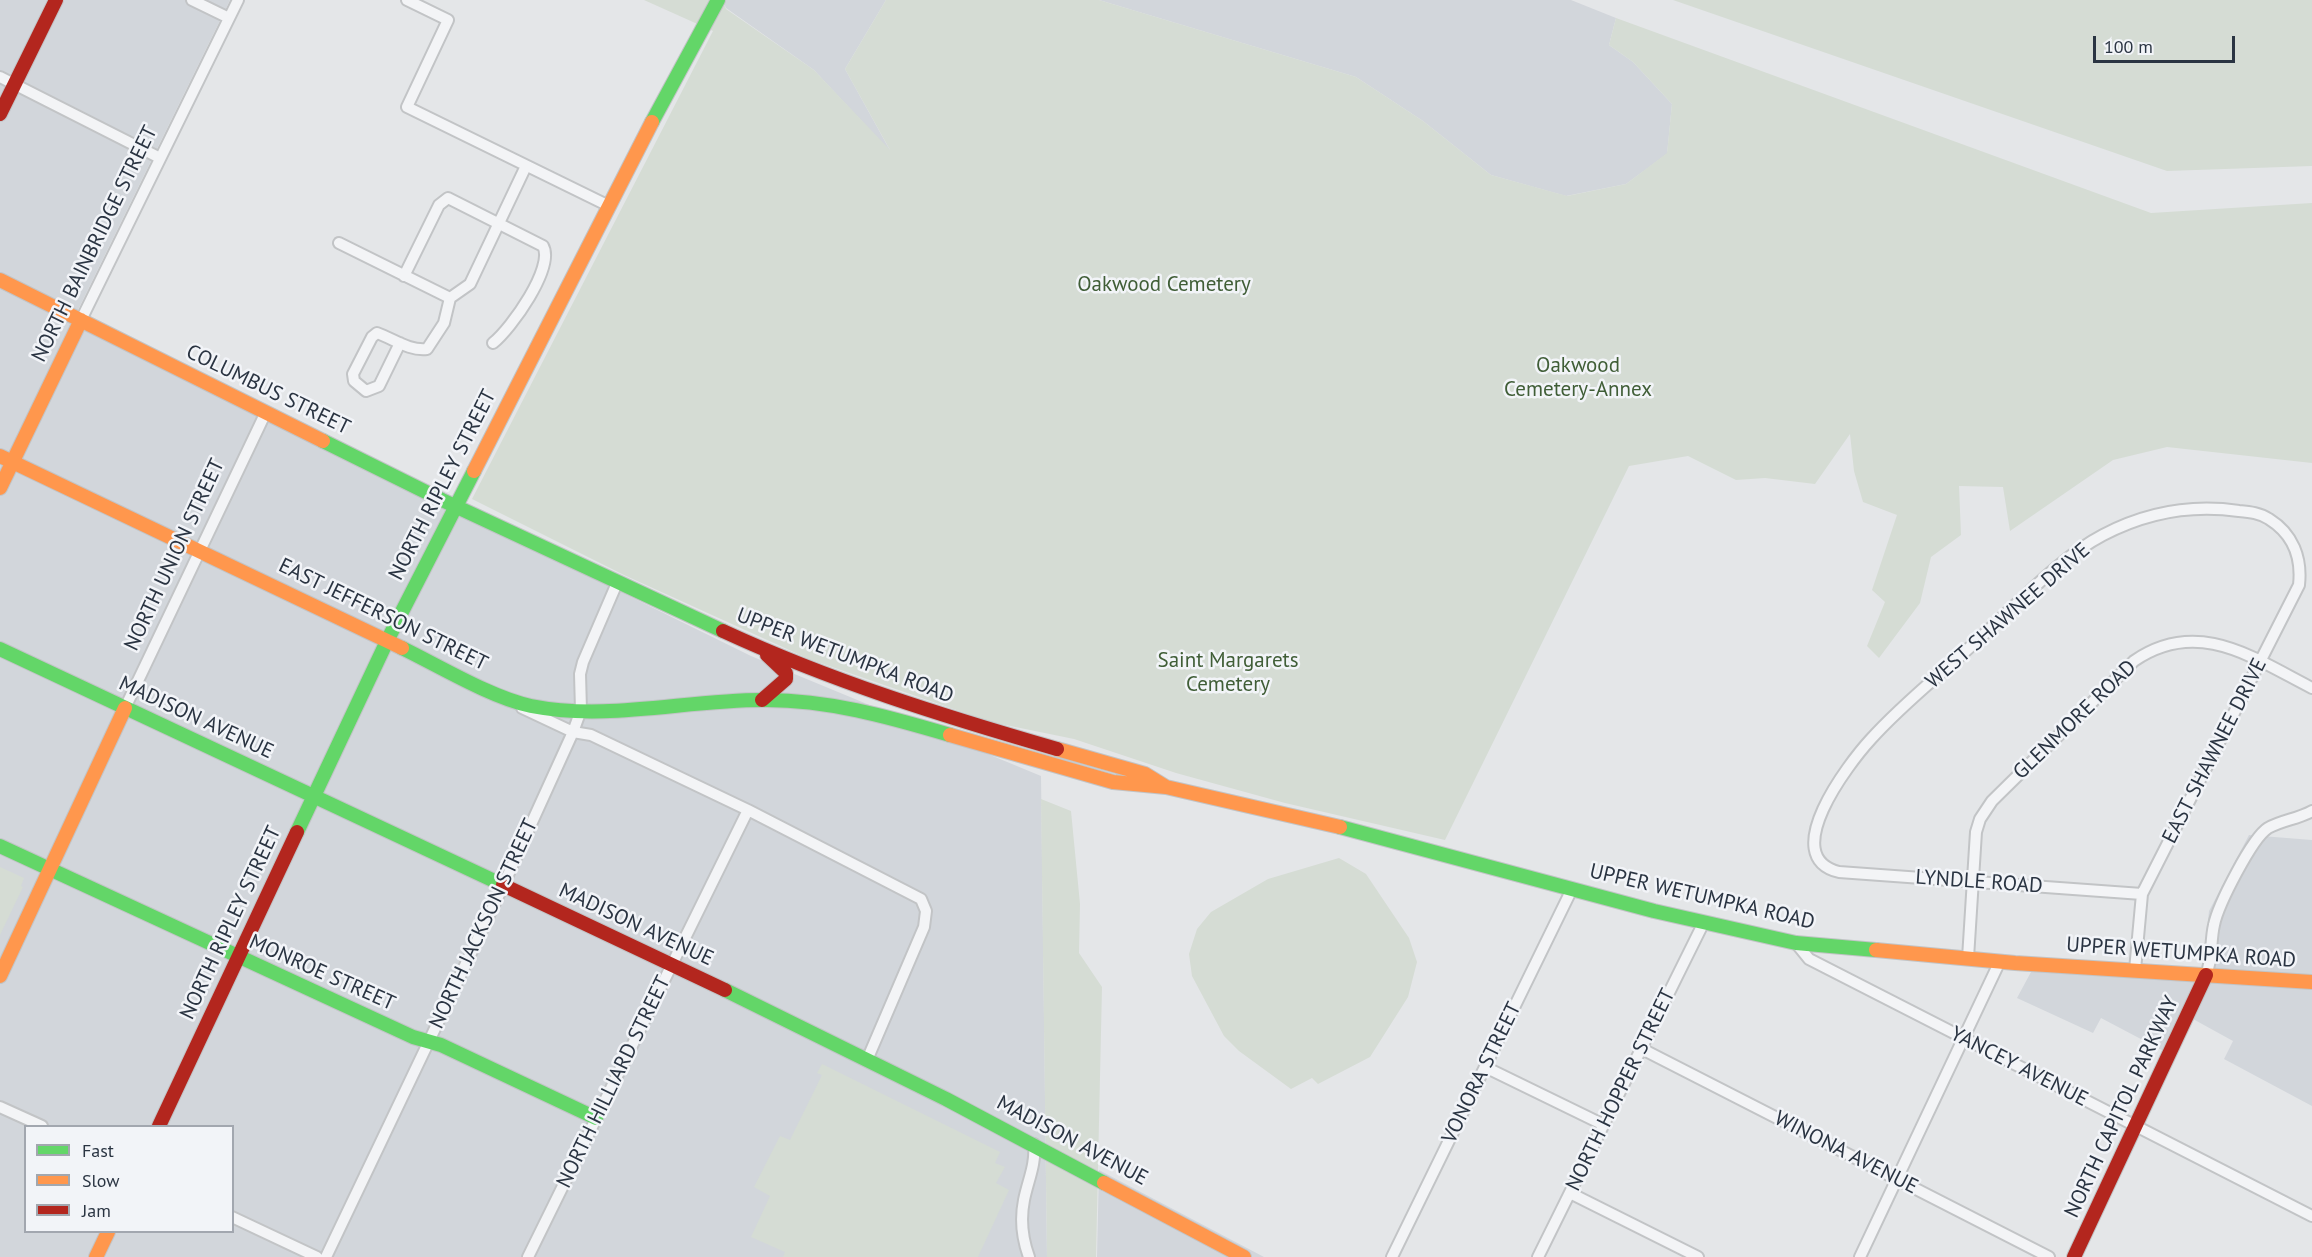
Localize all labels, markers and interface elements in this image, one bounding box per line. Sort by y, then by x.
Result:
scale bar [2096,24,2238,62]
text: 100 m [2104,35,2153,58]
street label: NORTH BAINBRIDGE STREET [27,122,163,366]
park label: Oakwood Cemetery [1077,272,1251,298]
street label: COLUMBUS STREET [182,339,354,441]
park label: Oakwood Cemetery-Annex [1504,353,1652,403]
street label: NORTH RIPLEY STREET [384,386,502,584]
street label: NORTH UNION STREET [120,455,230,655]
street label: WEST SHAWNEE DRIVE [1921,538,2095,694]
street label: EAST JEFFERSON STREET [274,553,492,677]
street label: UPPER WETUMPKA ROAD [733,603,957,709]
park label: Saint Margarets Cemetery [1157,648,1299,698]
street label: EAST SHAWNEE DRIVE [2157,654,2273,848]
street label: GLENMORE ROAD [2008,655,2142,785]
street label: MADISON AVENUE [115,671,277,765]
street label: NORTH JACKSON STREET [424,815,544,1033]
street label: NORTH RIPLEY STREET [175,822,287,1024]
street label: UPPER WETUMPKA ROAD [1587,859,1817,935]
street label: LYNDLE ROAD [1915,865,2043,899]
street label: MADISON AVENUE [555,878,717,972]
street label: MONROE STREET [245,929,399,1017]
street label: UPPER WETUMPKA ROAD [2065,932,2297,974]
street label: NORTH HILLIARD STREET [552,972,676,1192]
street label: NORTH HOPPER STREET [1561,985,1681,1195]
street label: NORTH CAPITOL PARKWAY [2060,992,2184,1222]
street label: VONORA STREET [1437,998,1527,1148]
street label: YANCEY AVENUE [1946,1022,2092,1112]
street label: MADISON AVENUE [992,1091,1152,1191]
street label: WINONA AVENUE [1770,1106,1922,1200]
legend [24,1125,234,1233]
text: Fast [82,1139,114,1162]
text: Slow [82,1169,120,1192]
text: Jam [82,1199,111,1222]

